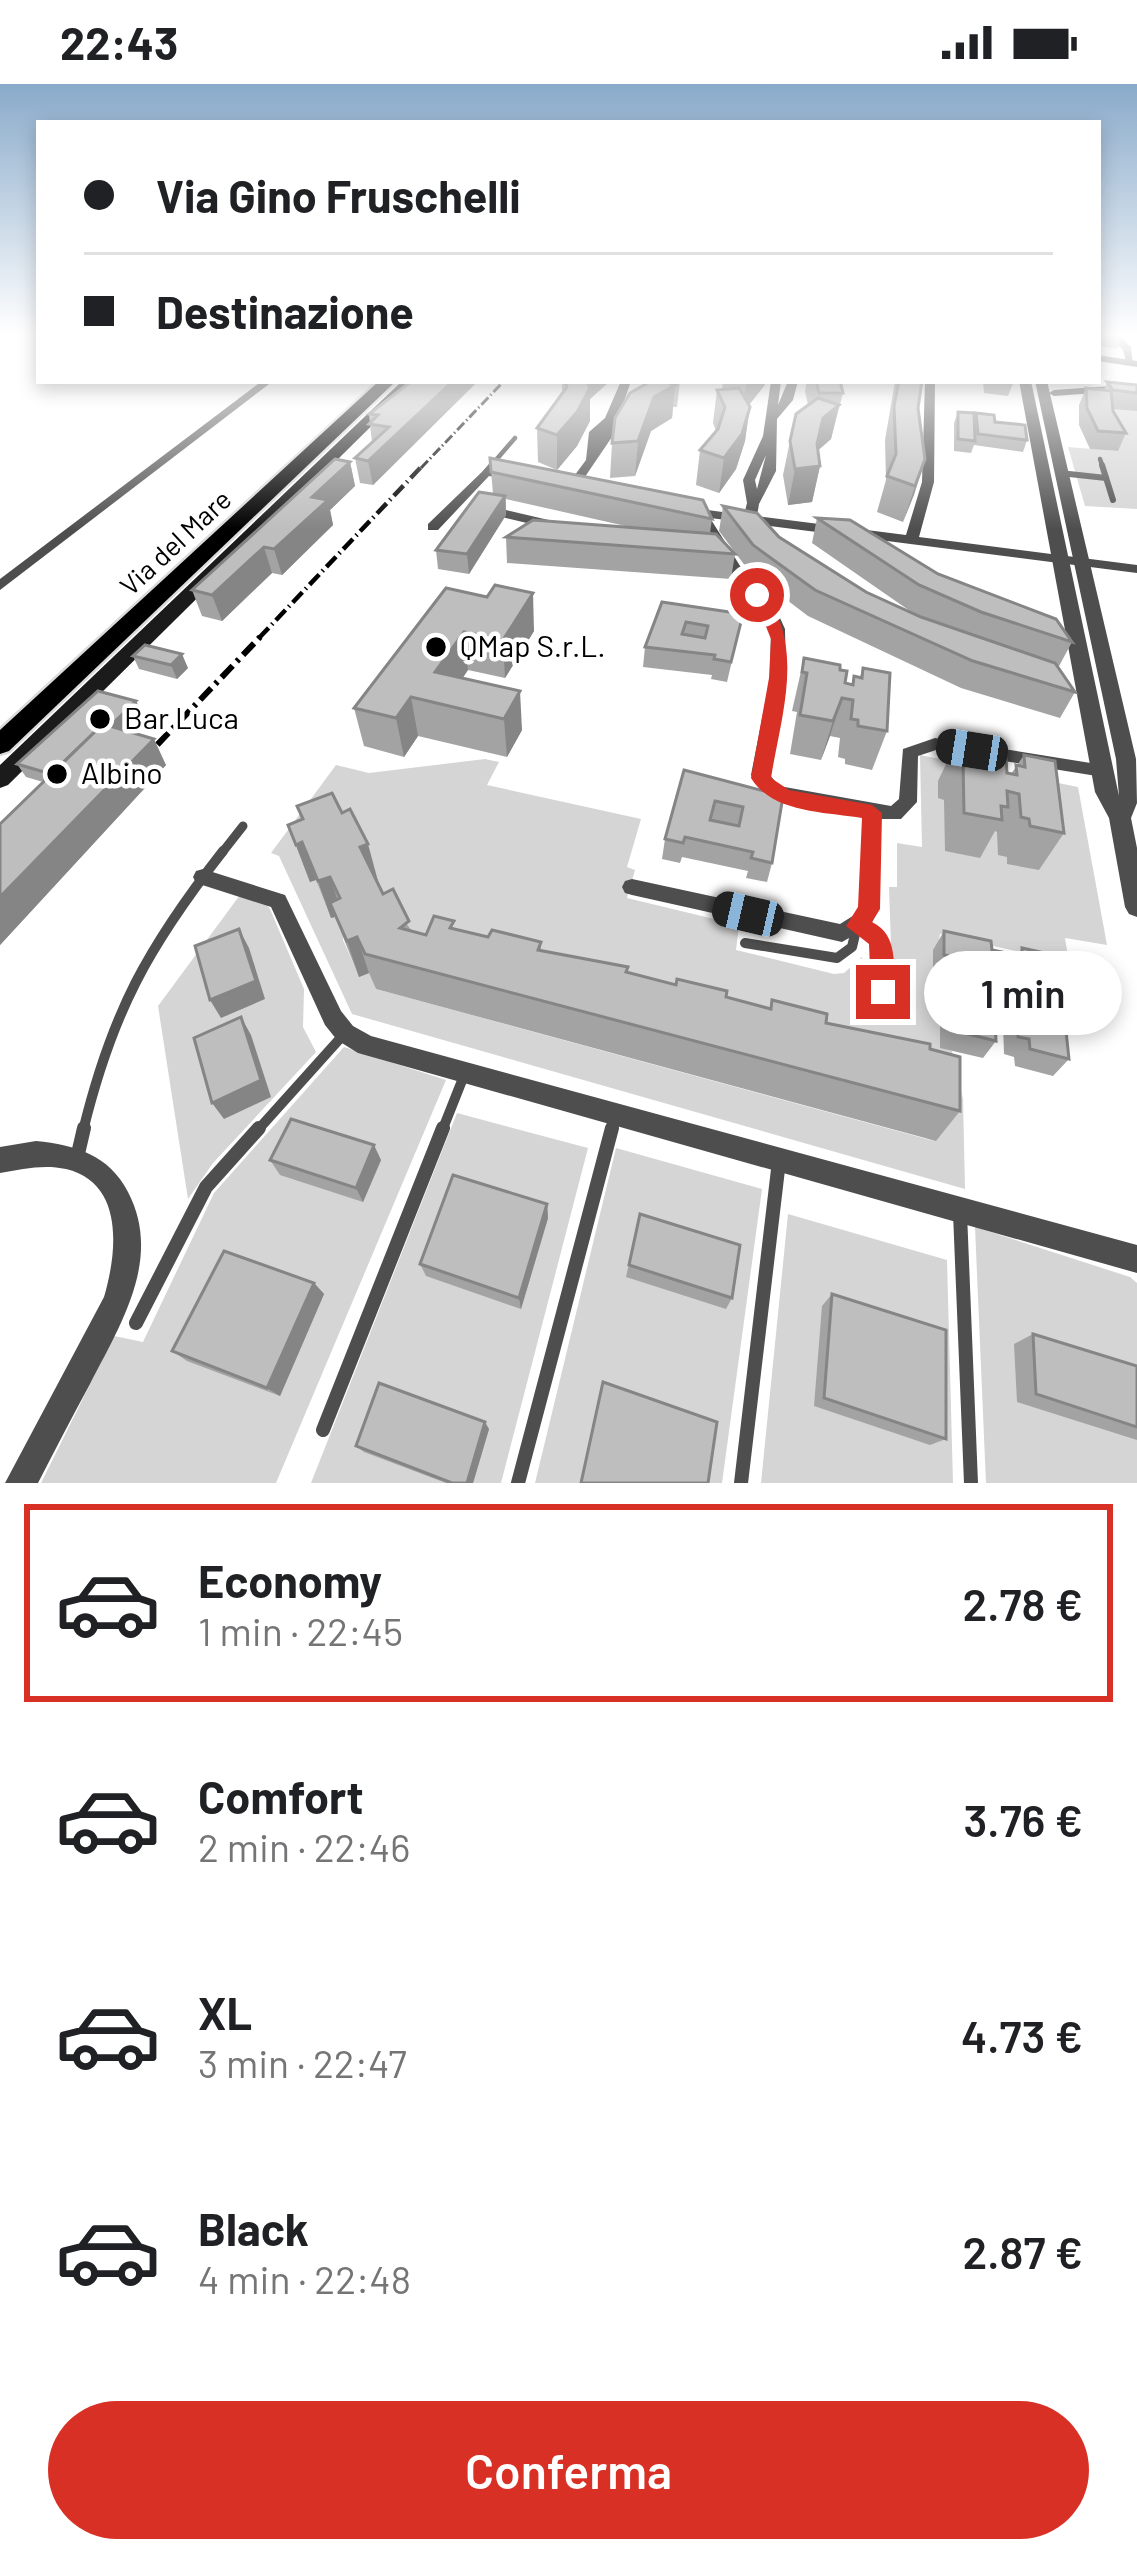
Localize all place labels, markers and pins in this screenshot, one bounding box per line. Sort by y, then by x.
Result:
place label: QMap S.r.L. [460,627,606,663]
marker: QMap S.r.L. [423,634,449,660]
place label: Bar Luca [124,699,239,735]
marker: Bar Luca [87,706,113,732]
place label: Albino [81,754,162,790]
marker: Albino [44,761,70,787]

